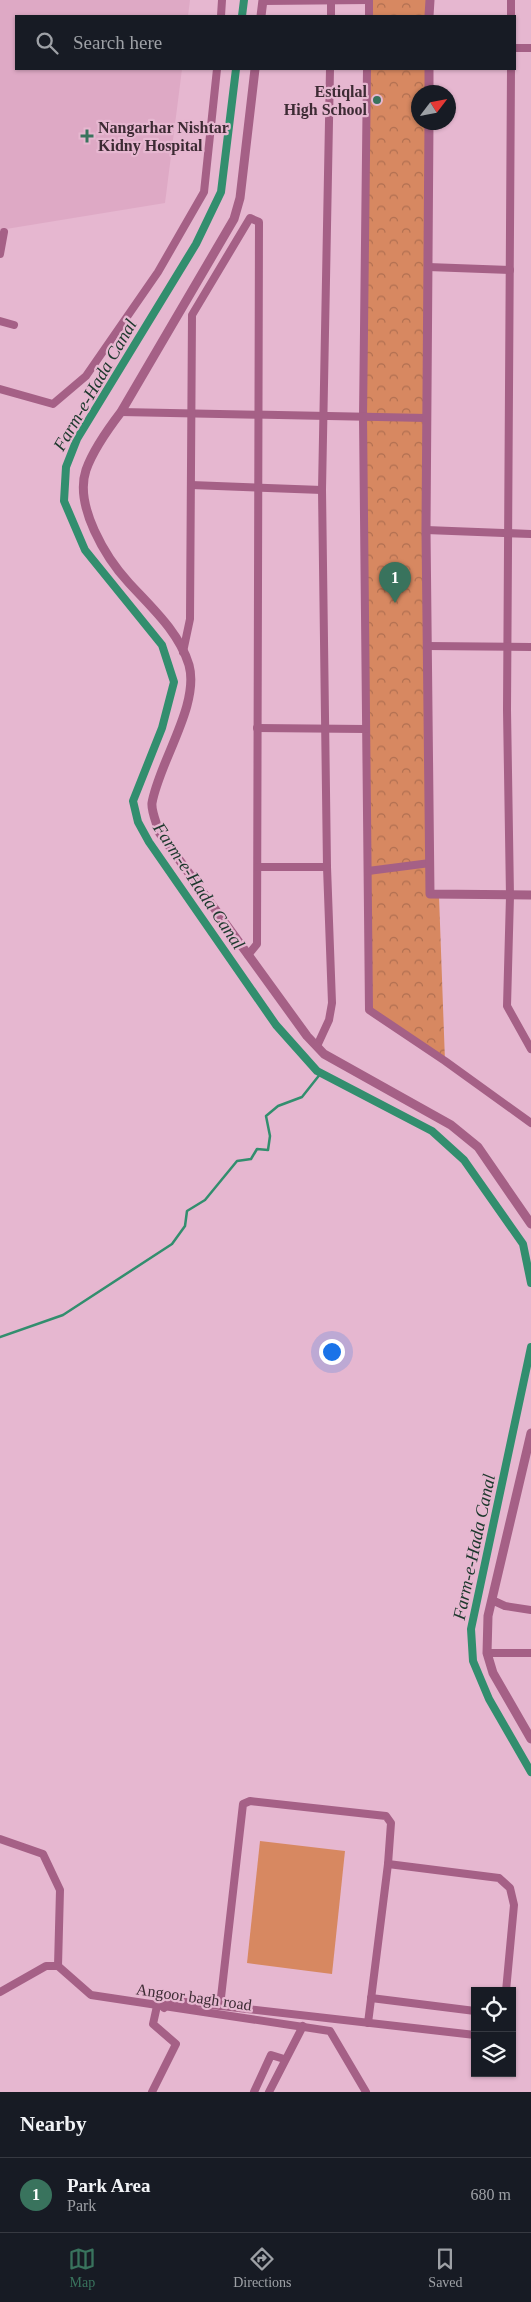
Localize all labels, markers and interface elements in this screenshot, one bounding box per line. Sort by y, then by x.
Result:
search box [15,15,516,70]
icon: search [33,29,61,57]
text: Search here [73,32,162,53]
place label: Estiqlal High School [284,83,368,119]
north arrow [411,85,456,130]
marker: Estiqlal High School [371,94,383,106]
place label: Nangarhar Nishtar Kidny Hospital [98,119,229,155]
marker: Nangarhar Nishtar Kidny Hospital [80,129,94,143]
water label: Farm-e-Hada Canal [49,316,141,455]
pin: 1 [379,562,411,603]
water label: Farm-e-Hada Canal [149,818,249,953]
your location [319,1339,345,1365]
water label: Farm-e-Hada Canal [449,1472,499,1623]
street label: Angoor bagh road [135,1980,253,2015]
map controls [471,1987,516,2077]
button: locate [471,1987,516,2032]
button: layers [471,2032,516,2077]
text: Nearby [20,2112,87,2136]
text: Park Area [67,2175,151,2196]
text: 1 [32,2186,40,2203]
text: 680 m [471,2186,511,2203]
text: Park [67,2197,96,2214]
tab: Map [68,2245,96,2291]
tab: Directions [233,2245,292,2291]
tab: Saved [428,2245,463,2291]

